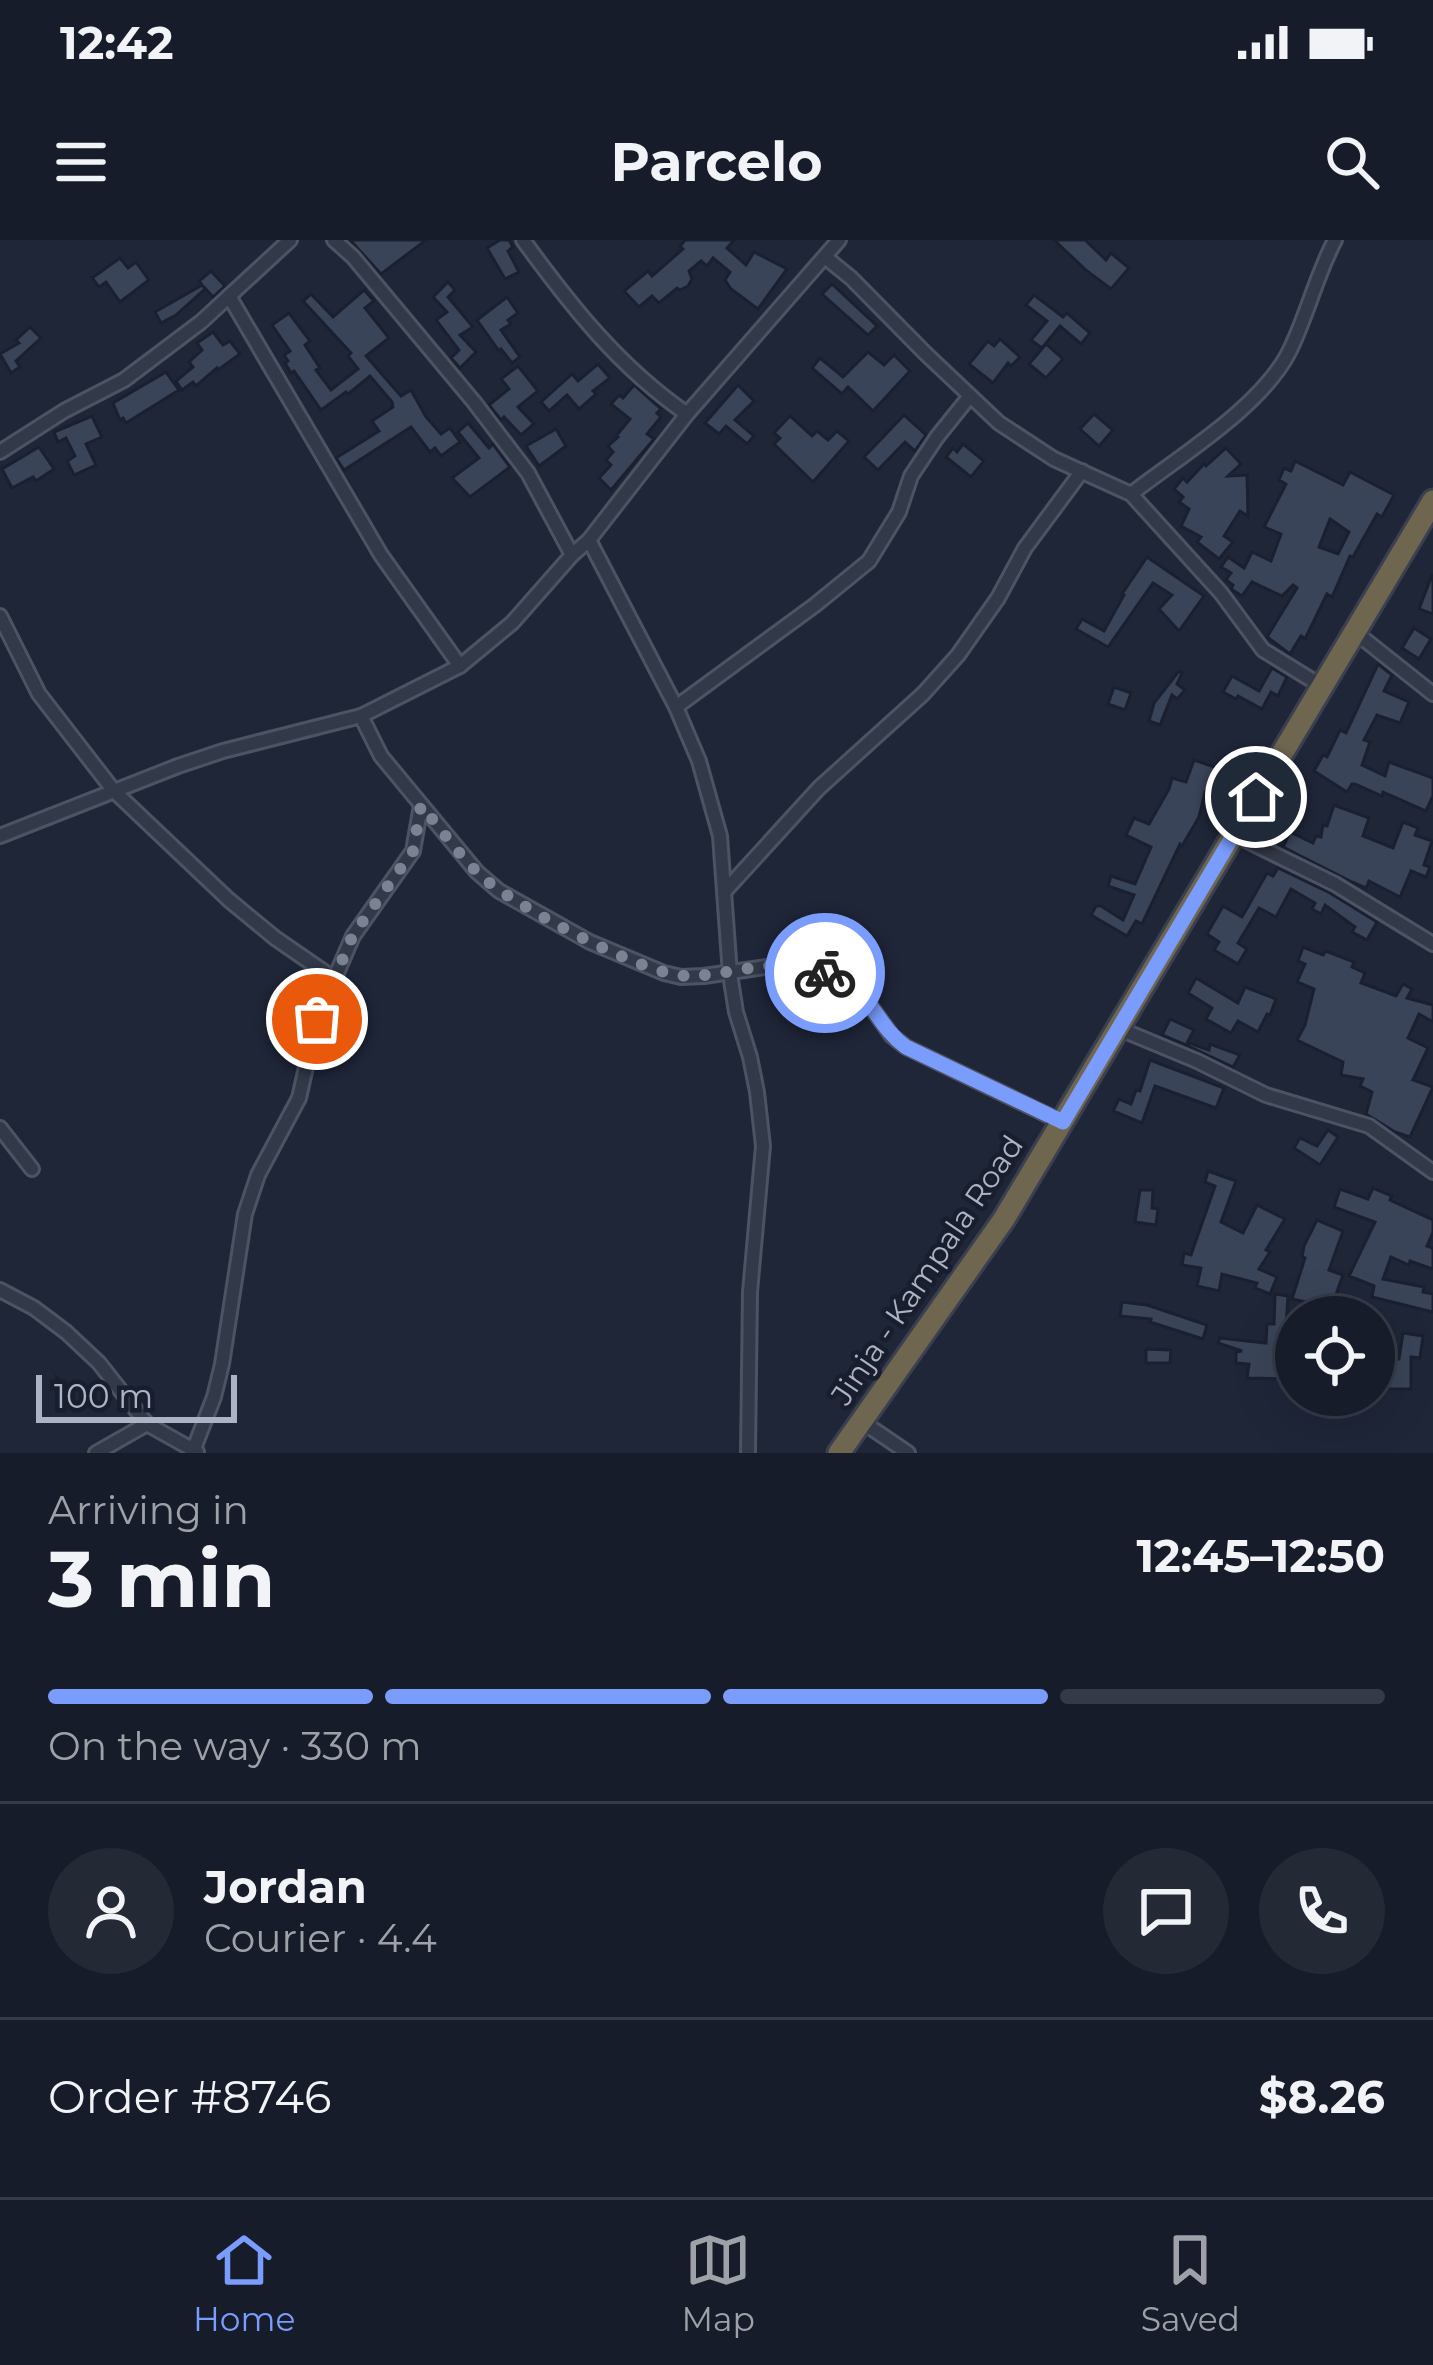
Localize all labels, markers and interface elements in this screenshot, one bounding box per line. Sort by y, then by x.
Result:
text: 12:42 [60,15,174,70]
icon: menu [48,129,114,195]
text: Parcelo [610,129,823,195]
icon: search [1319,129,1385,195]
pin [1205,746,1307,848]
icon: home [1223,764,1289,830]
courier [765,913,885,1033]
icon: bike [792,940,858,1006]
pin [266,968,368,1070]
icon: bag [284,986,350,1052]
street label: Jinja - Kampala Road [822,1128,1031,1413]
map controls [1275,1296,1395,1416]
button: locate [1275,1296,1395,1416]
scale bar [36,1369,237,1422]
text: 100 m [54,1376,153,1416]
text: Arriving in [48,1486,249,1534]
text: 12:45–12:50 [1136,1528,1385,1583]
text: 3 min [48,1531,275,1627]
text: On the way · 330 m [48,1722,422,1770]
button: person [48,1848,174,1974]
button: chat [1103,1848,1229,1974]
button: phone [1259,1848,1385,1974]
text: Jordan [204,1859,367,1914]
text: Courier · 4.4 [204,1914,437,1962]
text: Order #8746 [48,2069,332,2124]
text: $8.26 [1259,2069,1385,2124]
tab: Home [193,2227,295,2339]
tab: Map [681,2227,755,2339]
tab: Saved [1141,2227,1240,2339]

